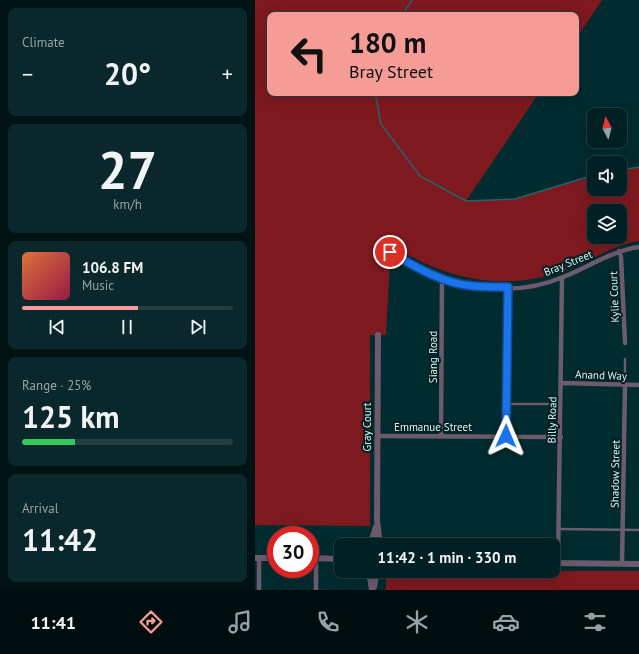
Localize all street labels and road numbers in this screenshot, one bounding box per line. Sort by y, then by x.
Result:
street label: Bray Street [542,247,595,279]
street label: Kylie Court [606,271,622,323]
street label: Siang Road [426,331,440,383]
street label: Anand Way [575,367,628,383]
street label: Billy Road [545,396,559,443]
street label: Gray Court [360,402,374,452]
street label: Emmanue Street [394,420,472,434]
street label: Shadow Street [607,440,623,508]

